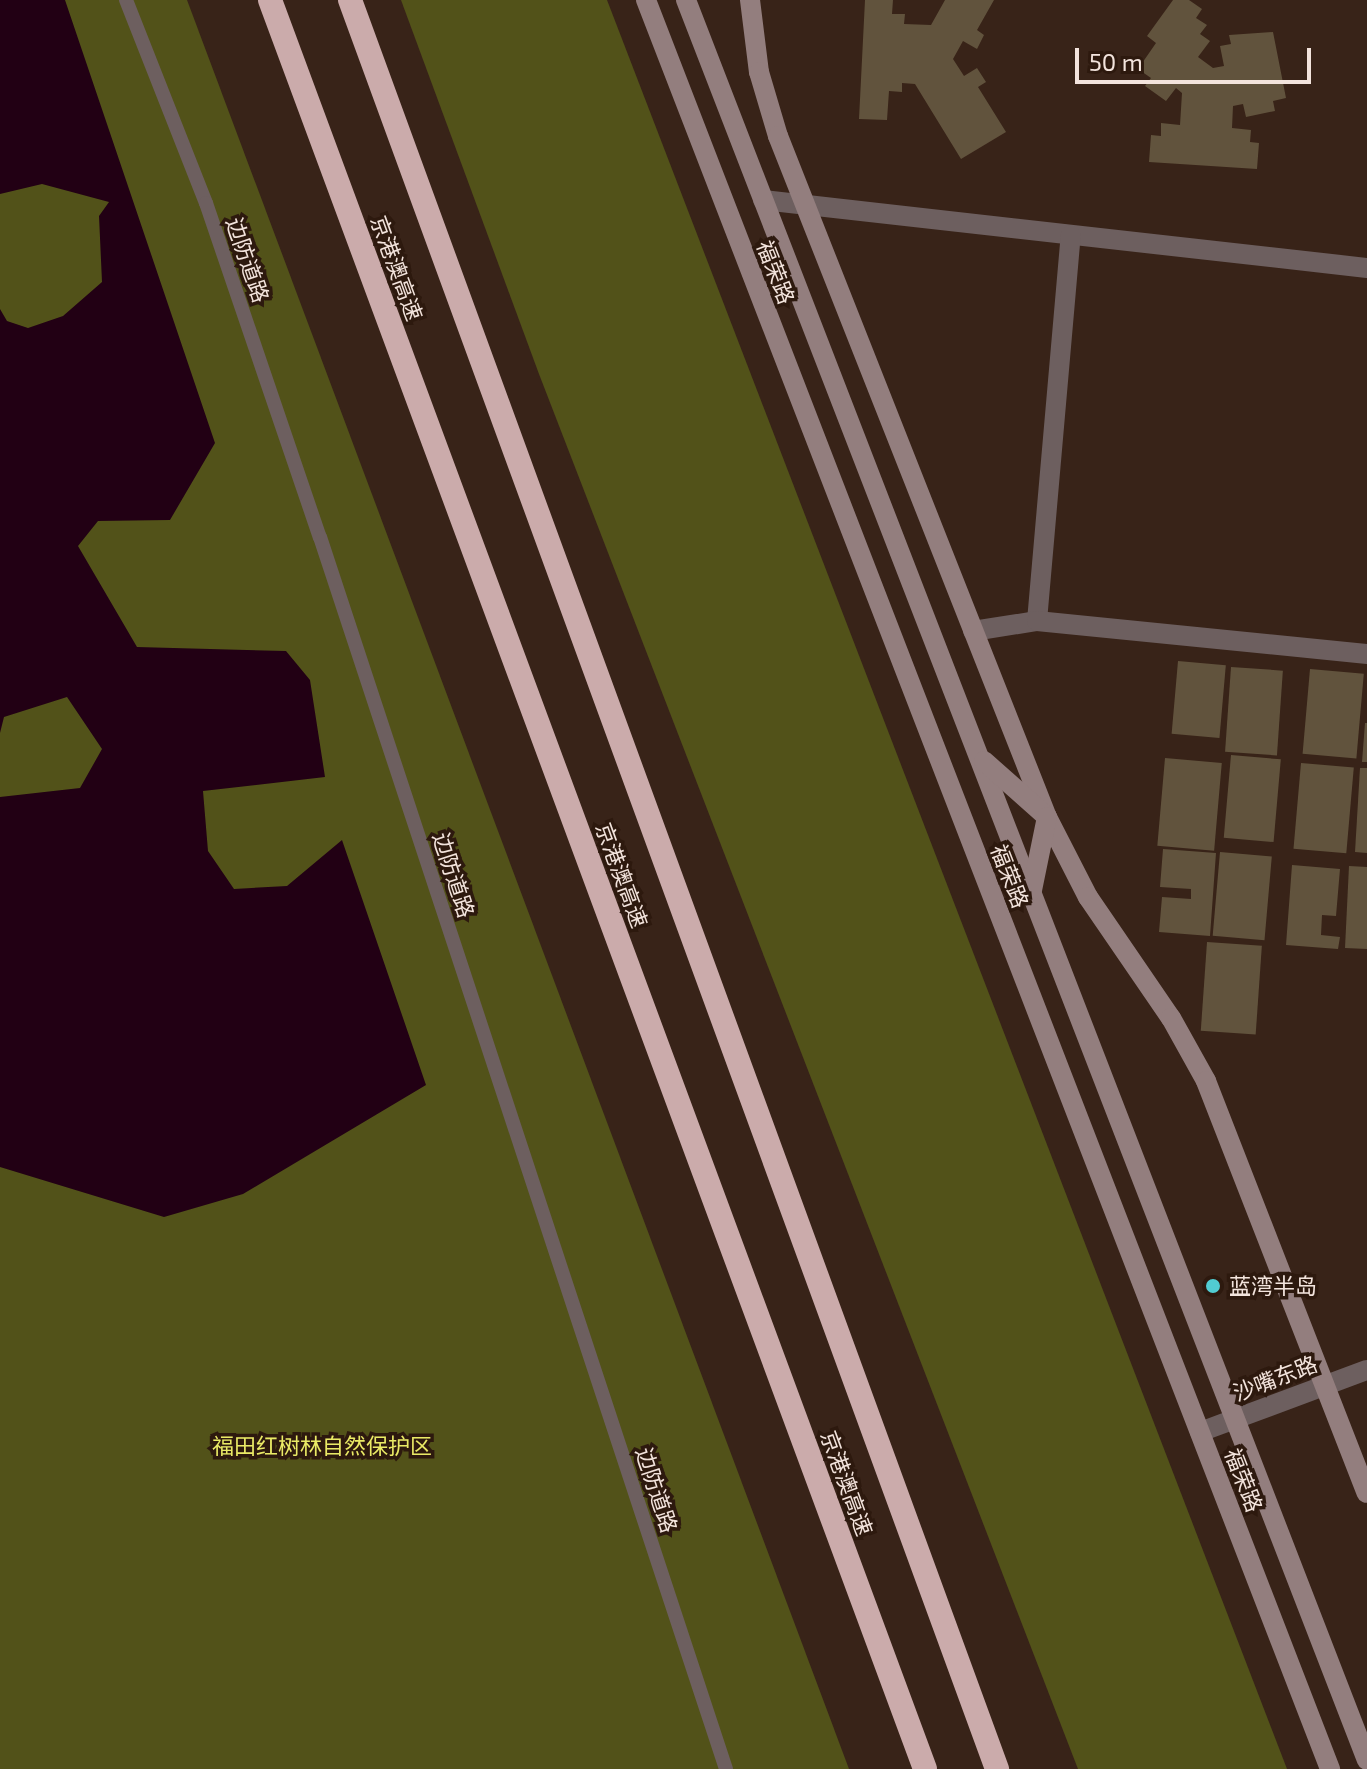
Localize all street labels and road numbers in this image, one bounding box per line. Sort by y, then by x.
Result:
street label: 京港澳高速 [366,212,428,324]
street label: 边防道路 [221,214,275,306]
street label: 福荣路 [752,236,800,308]
street label: 京港澳高速 [591,819,653,931]
street label: 边防道路 [428,829,480,921]
street label: 福荣路 [986,840,1034,912]
street label: 沙嘴东路 [1229,1350,1321,1406]
street label: 京港澳高速 [816,1427,878,1539]
street label: 边防道路 [631,1444,683,1536]
street label: 福荣路 [1220,1444,1268,1516]

